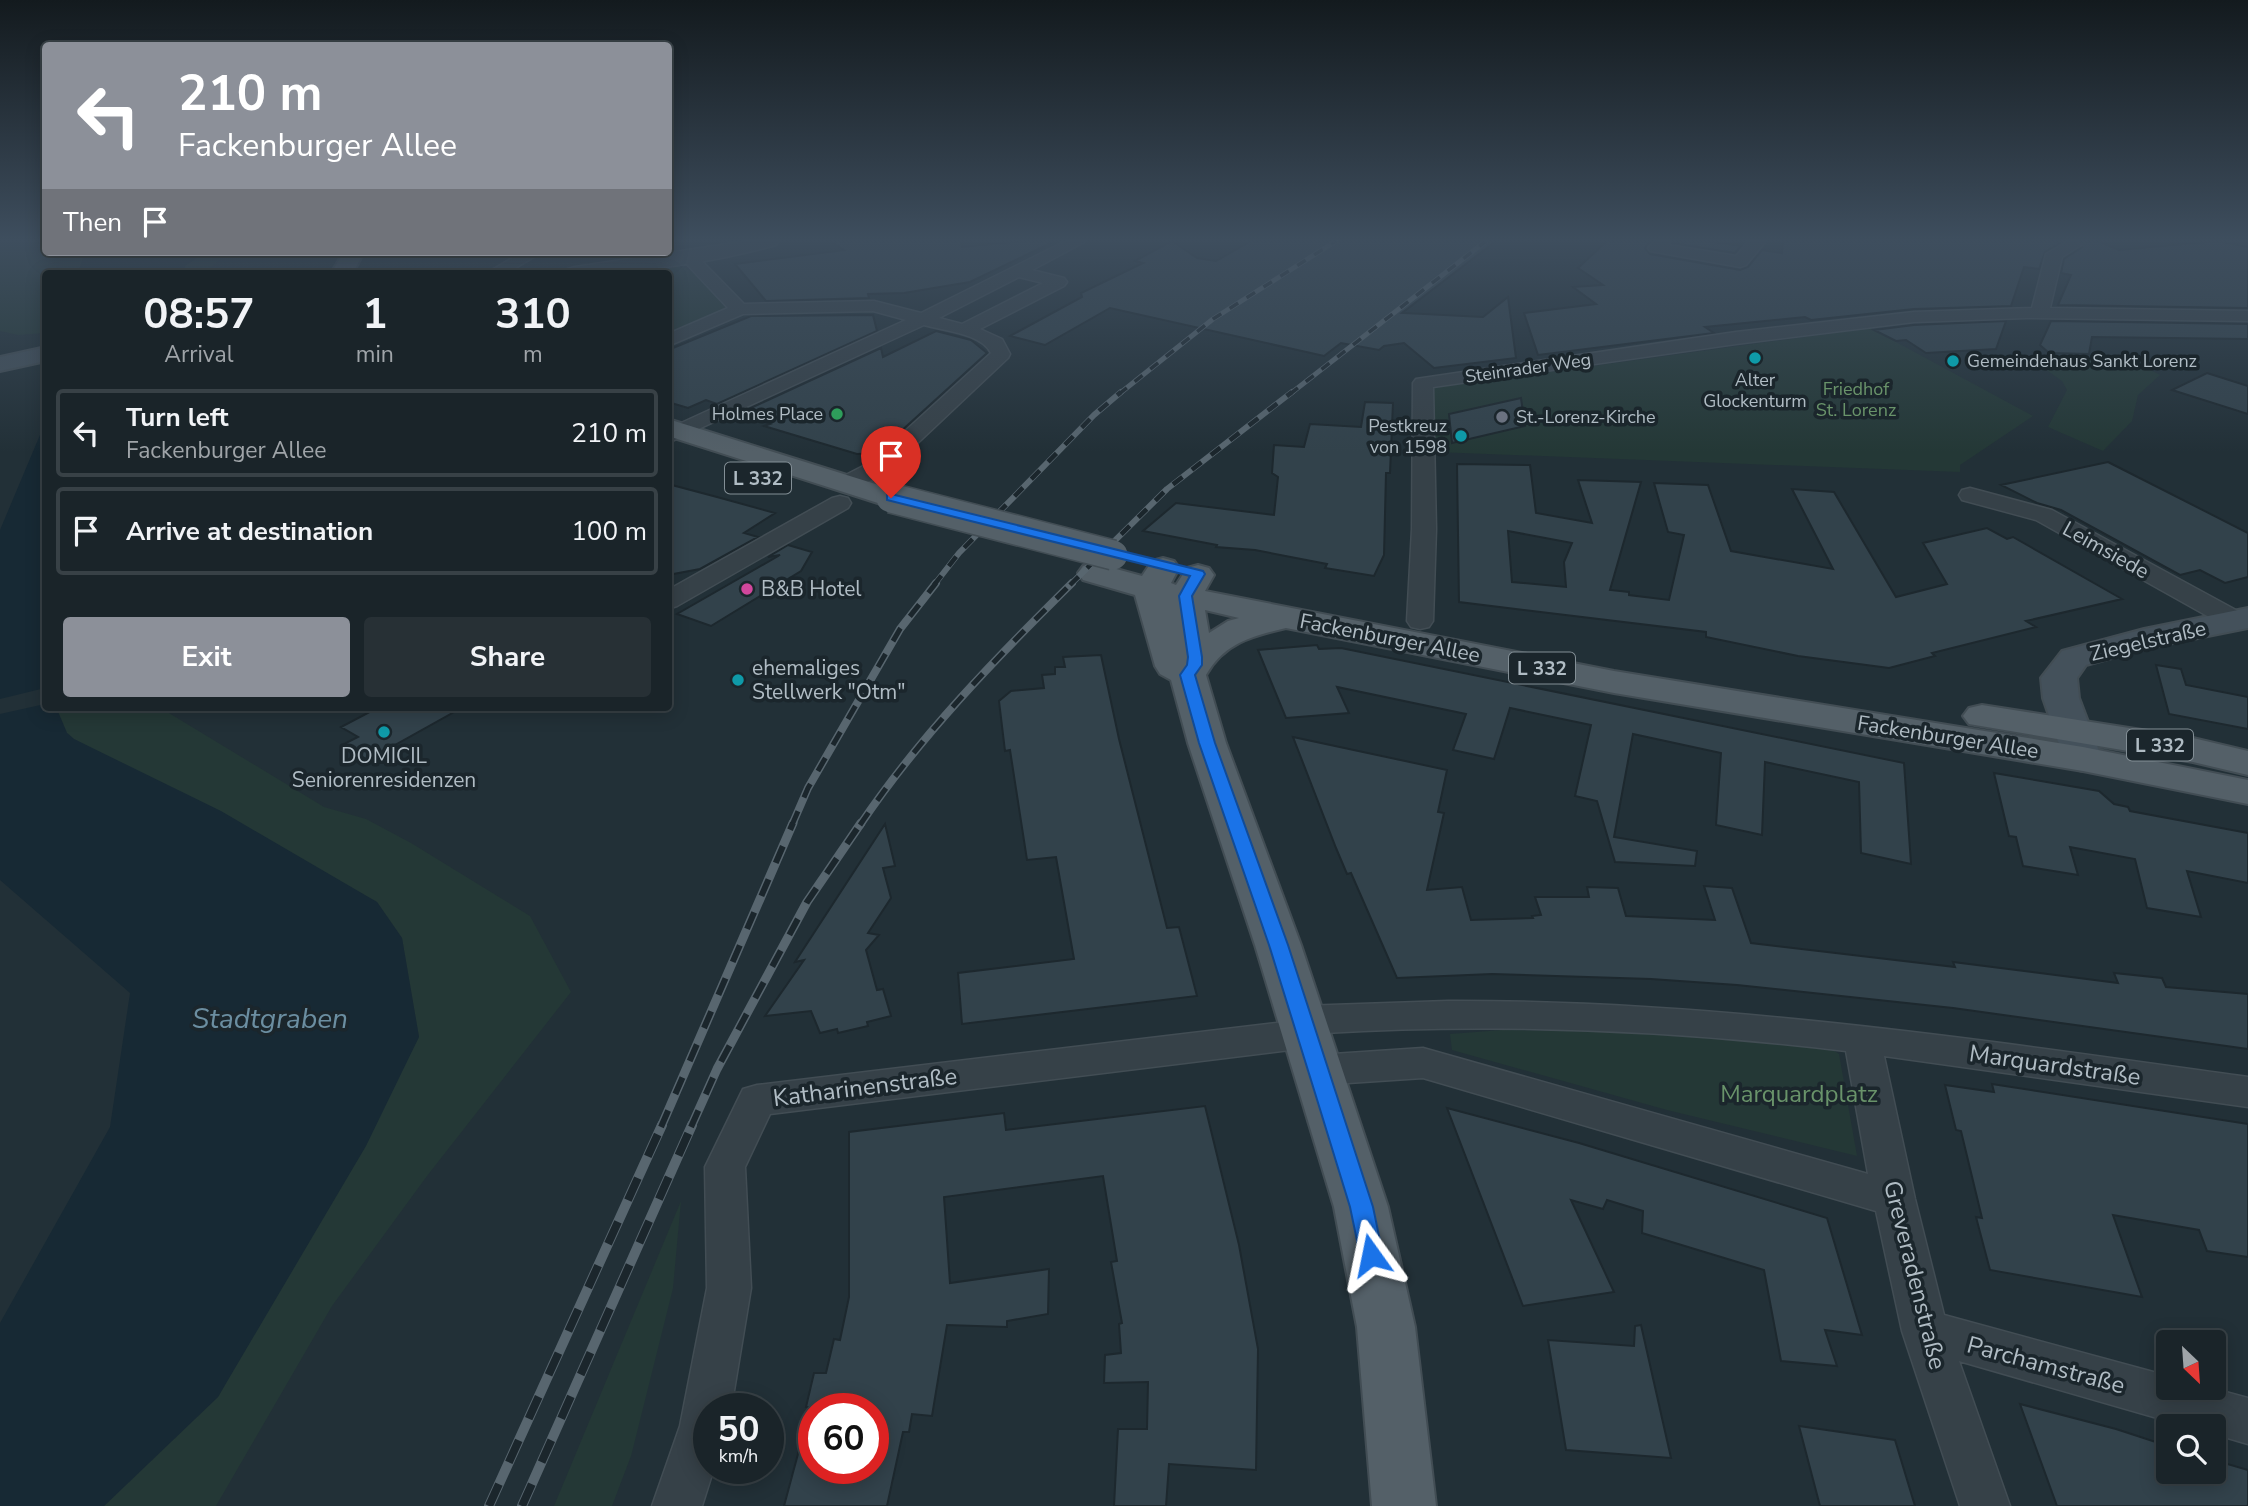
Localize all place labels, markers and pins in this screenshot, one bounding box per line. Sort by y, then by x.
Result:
place label: Gemeindehaus Sankt Lorenz [1967,349,2197,373]
marker: Alter Glockenturm [1747,350,1763,366]
marker: Gemeindehaus Sankt Lorenz [1945,353,1961,369]
place label: Alter Glockenturm [1703,368,1807,413]
place label: Holmes Place [712,402,823,426]
place label: St.-Lorenz-Kirche [1516,405,1656,429]
marker: Holmes Place [829,406,845,422]
marker: St.-Lorenz-Kirche [1494,409,1510,425]
place label: Pestkreuz von 1598 [1368,414,1447,459]
pin [861,426,921,498]
marker: Pestkreuz von 1598 [1453,428,1469,444]
place label: B&B Hotel [761,575,862,603]
marker: B&B Hotel [739,581,755,597]
place label: ehemaliges Stellwerk "Otm" [752,654,905,706]
marker: ehemaliges Stellwerk "Otm" [730,672,746,688]
marker: DOMICIL Seniorenresidenzen [376,724,392,740]
place label: DOMICIL Seniorenresidenzen [292,742,476,794]

